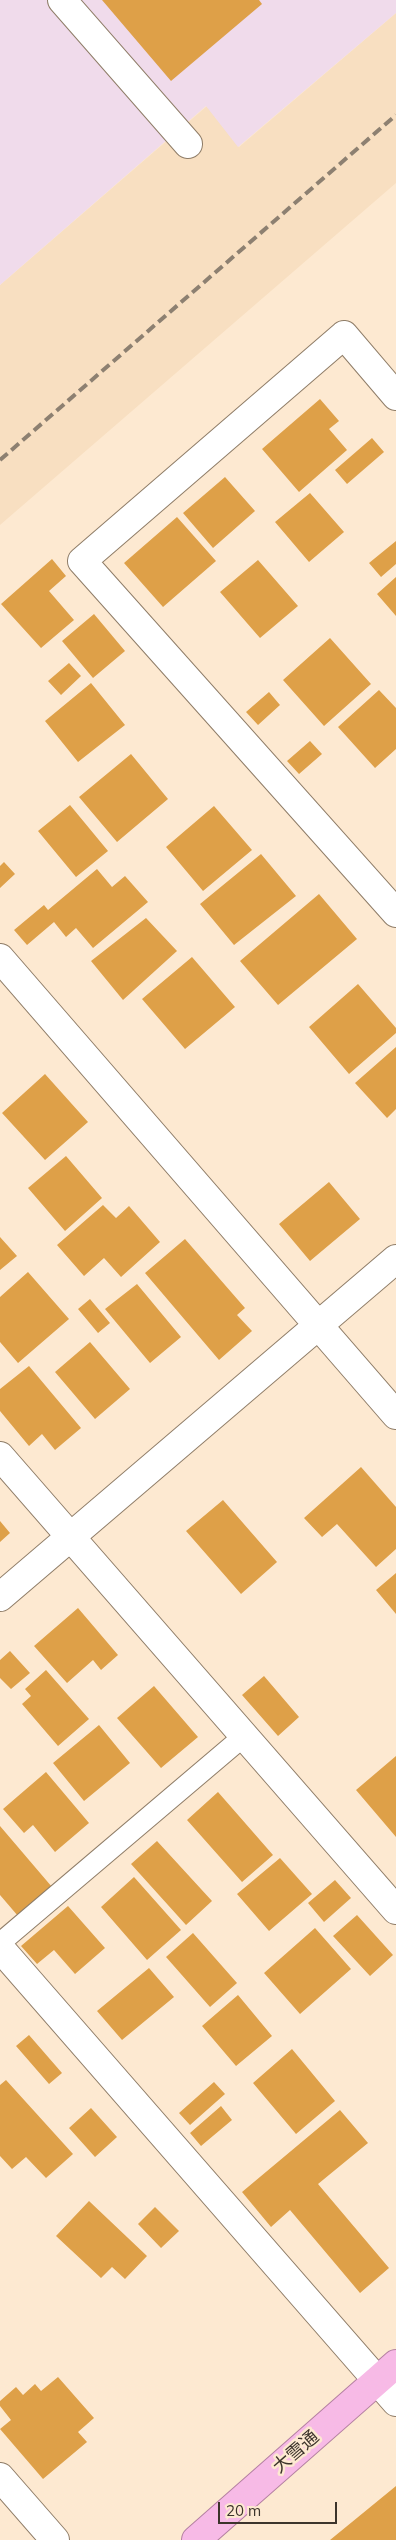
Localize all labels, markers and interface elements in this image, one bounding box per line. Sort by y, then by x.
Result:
street label: 大雪通 [269,2426,323,2478]
scale bar [221,2492,340,2524]
text: 20 m [226,2501,261,2520]

